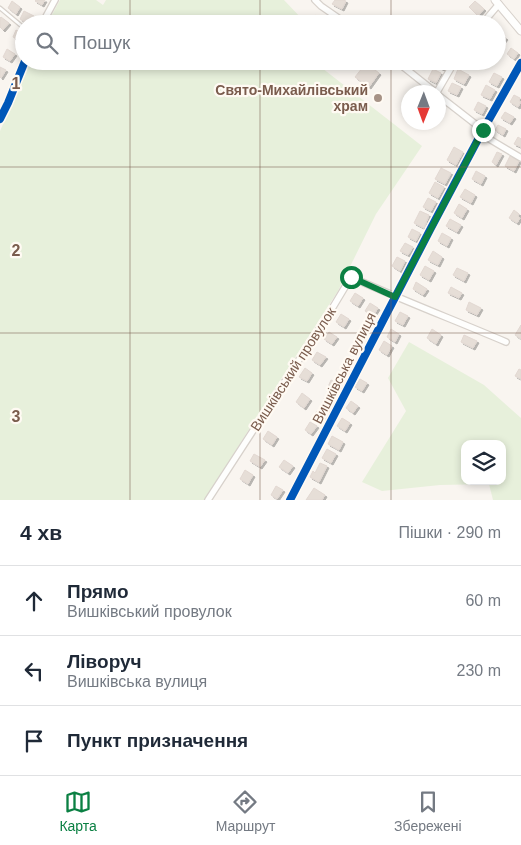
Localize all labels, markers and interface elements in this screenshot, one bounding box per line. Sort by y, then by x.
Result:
search box [15,15,506,70]
icon: search [33,29,61,57]
text: Пошук [73,32,130,53]
text: 1 [12,75,21,92]
place label: Свято-Михайлівський храм [215,82,368,114]
north arrow [401,85,446,130]
marker: Свято-Михайлівський храм [372,92,384,104]
route end [472,119,495,142]
text: 2 [12,242,21,259]
route start [340,266,363,289]
street label: Вишківський провулок [247,304,339,434]
street label: Вишківська вулиця [309,310,379,426]
text: 3 [12,408,21,425]
map controls [461,440,506,485]
button: layers [461,440,506,485]
text: 4 хв [20,521,62,544]
text: Пішки · 290 m [398,524,501,541]
text: Прямо [67,581,129,602]
icon: ahead [20,587,48,615]
text: 60 m [465,592,501,609]
text: Вишківський провулок [67,603,232,620]
text: Ліворуч [67,651,142,672]
icon: left [20,657,48,685]
text: 230 m [457,662,501,679]
text: Вишківська вулиця [67,673,207,690]
icon: arrive [20,727,48,755]
text: Пункт призначення [67,730,248,751]
tab: Карта [59,788,97,834]
tab: Маршрут [216,788,275,834]
tab: Збережені [394,788,462,834]

